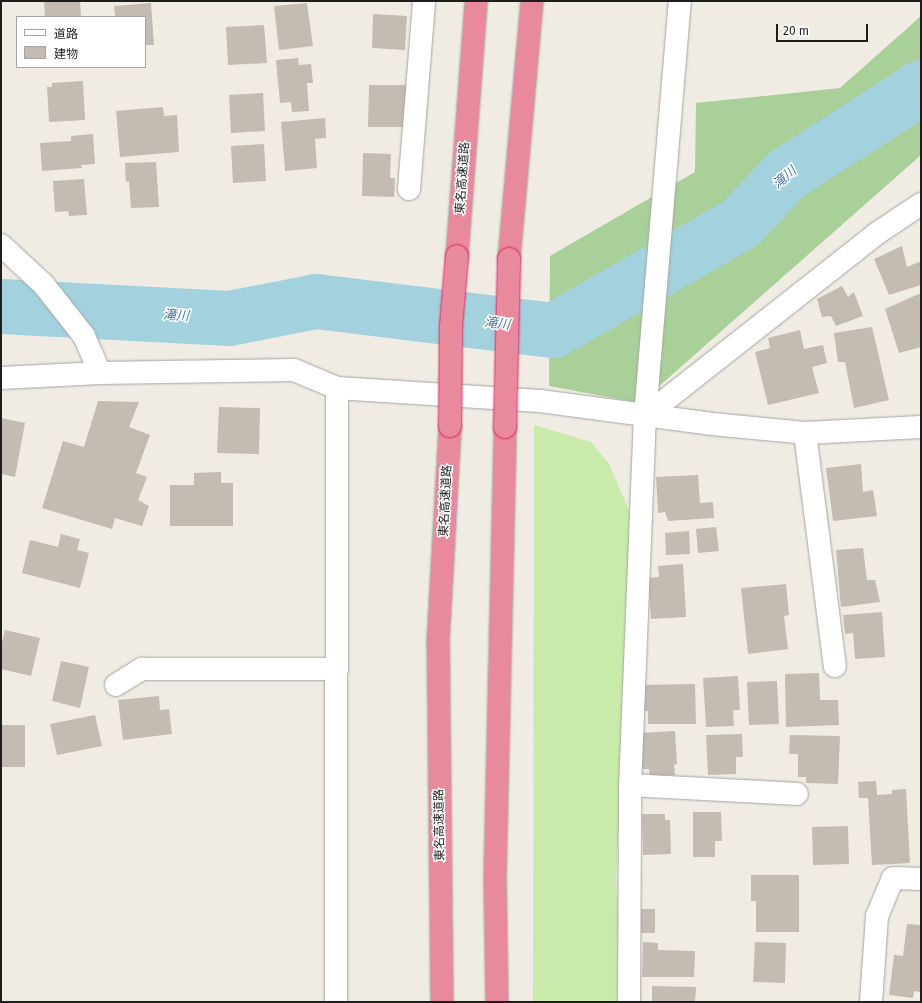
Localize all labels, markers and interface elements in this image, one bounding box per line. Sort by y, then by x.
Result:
legend [16,16,146,68]
scale bar [778,16,870,42]
text: 20 m [783,24,809,38]
text: 道路 [54,27,78,41]
text: 建物 [54,47,78,61]
street label: 東名高速道路 [453,142,473,214]
water label: 滝川 [770,164,800,192]
water label: 滝川 [163,308,189,324]
water label: 滝川 [483,315,511,333]
street label: 東名高速道路 [437,465,455,537]
street label: 東名高速道路 [432,789,448,861]

